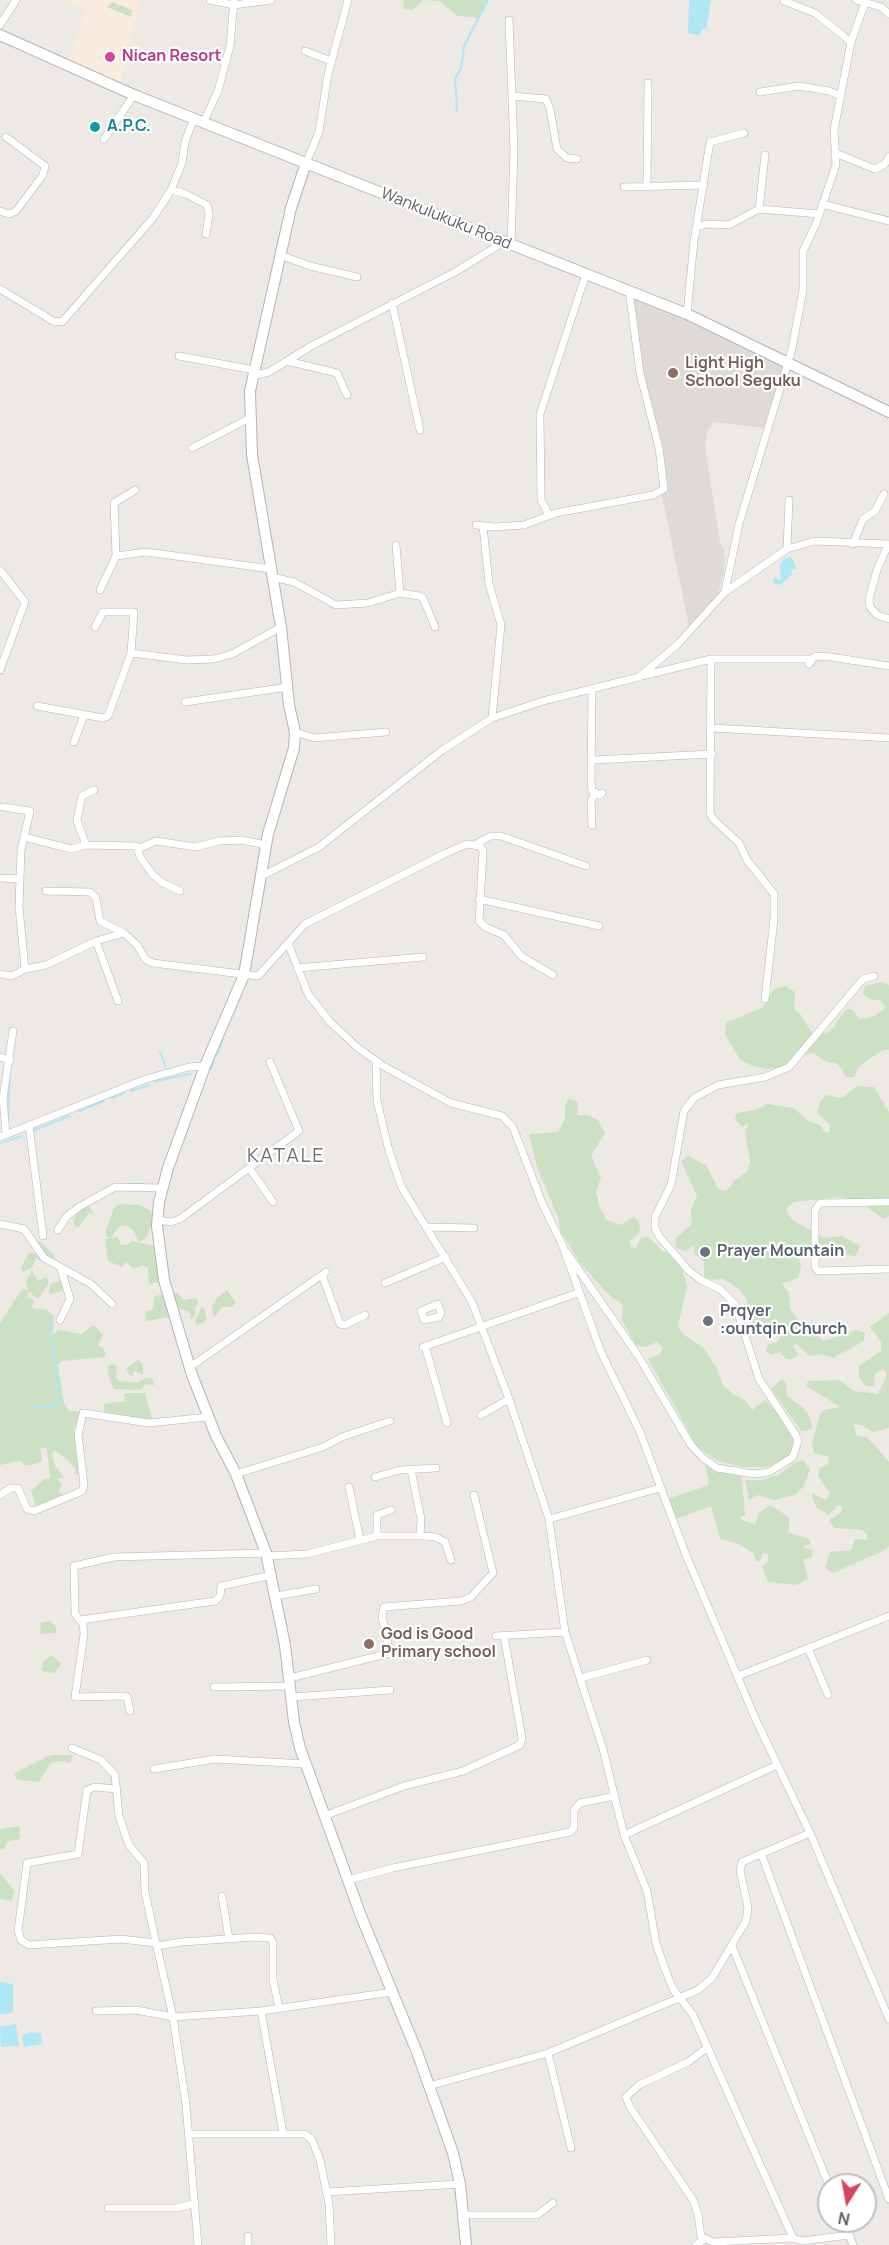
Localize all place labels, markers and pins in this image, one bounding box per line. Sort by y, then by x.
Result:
place label: Nican Resort [122,47,222,67]
marker: Nican Resort [103,50,117,64]
place label: A.P.C. [107,117,151,137]
marker: A.P.C. [88,120,102,134]
place label: Light High School Seguku [685,354,801,392]
marker: Light High School Seguku [666,366,680,380]
place label: Prayer Mountain [717,1242,844,1262]
marker: Prayer Mountain [698,1245,712,1259]
place label: Prqyer :ountqin Church [720,1302,847,1340]
marker: Prqyer :ountqin Church [701,1314,715,1328]
place label: God is Good Primary school [381,1625,496,1663]
marker: God is Good Primary school [362,1637,376,1651]

